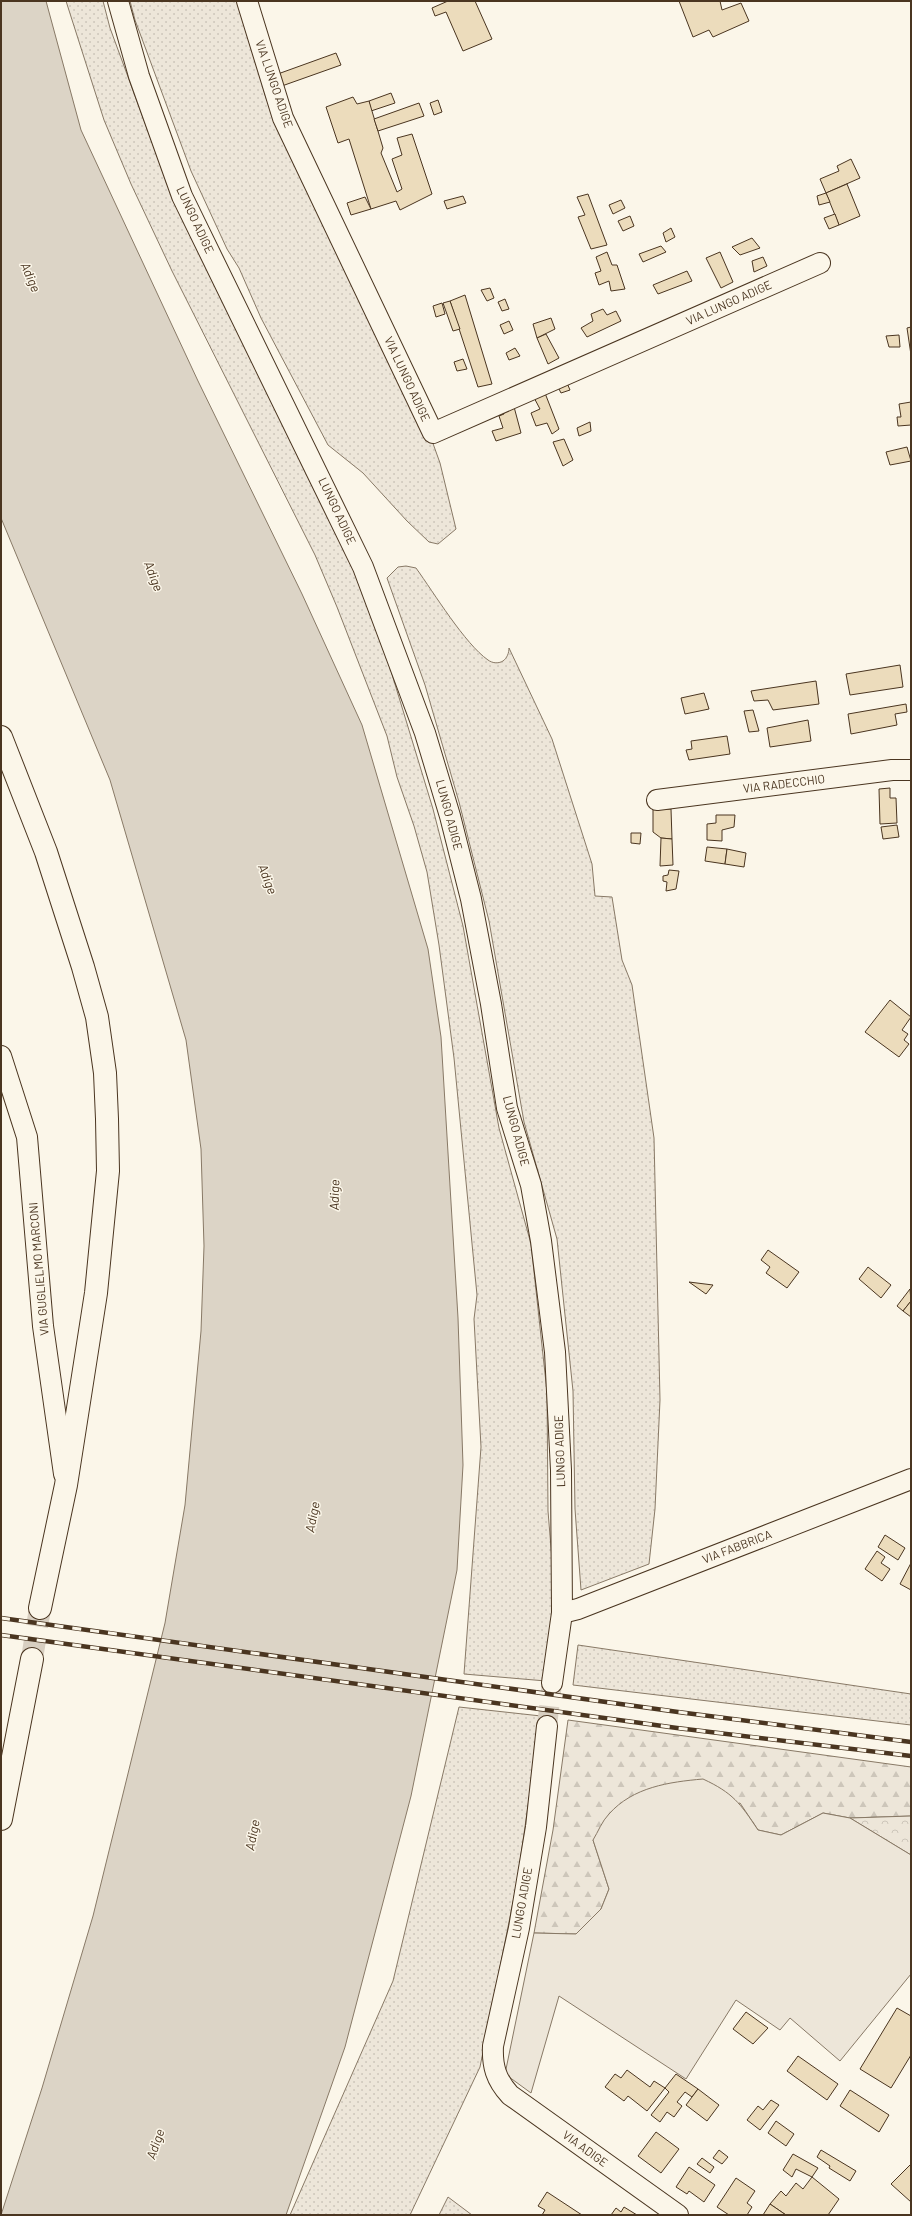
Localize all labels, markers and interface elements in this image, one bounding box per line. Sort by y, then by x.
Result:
street label: VIA LUNGO ADIGE [253,38,297,130]
street label: LUNGO ADIGE [174,184,218,255]
water label: Adige [18,260,45,295]
street label: VIA LUNGO ADIGE [684,277,774,327]
street label: VIA LUNGO ADIGE [382,334,434,423]
street label: LUNGO ADIGE [316,475,360,546]
water label: Adige [141,559,167,594]
street label: VIA RADECCHIO [742,771,826,795]
street label: LUNGO ADIGE [434,778,466,851]
water label: Adige [255,862,281,897]
street label: LUNGO ADIGE [501,1094,533,1167]
water label: Adige [326,1179,342,1211]
street label: VIA GUGLIELMO MARCONI [25,1202,51,1336]
street label: LUNGO ADIGE [551,1415,567,1487]
water label: Adige [301,1500,323,1534]
street label: VIA FABBRICA [700,1526,773,1566]
water label: Adige [241,1818,263,1852]
street label: LUNGO ADIGE [508,1866,534,1940]
water label: Adige [142,2126,168,2161]
street label: VIA ADIGE [560,2127,611,2169]

